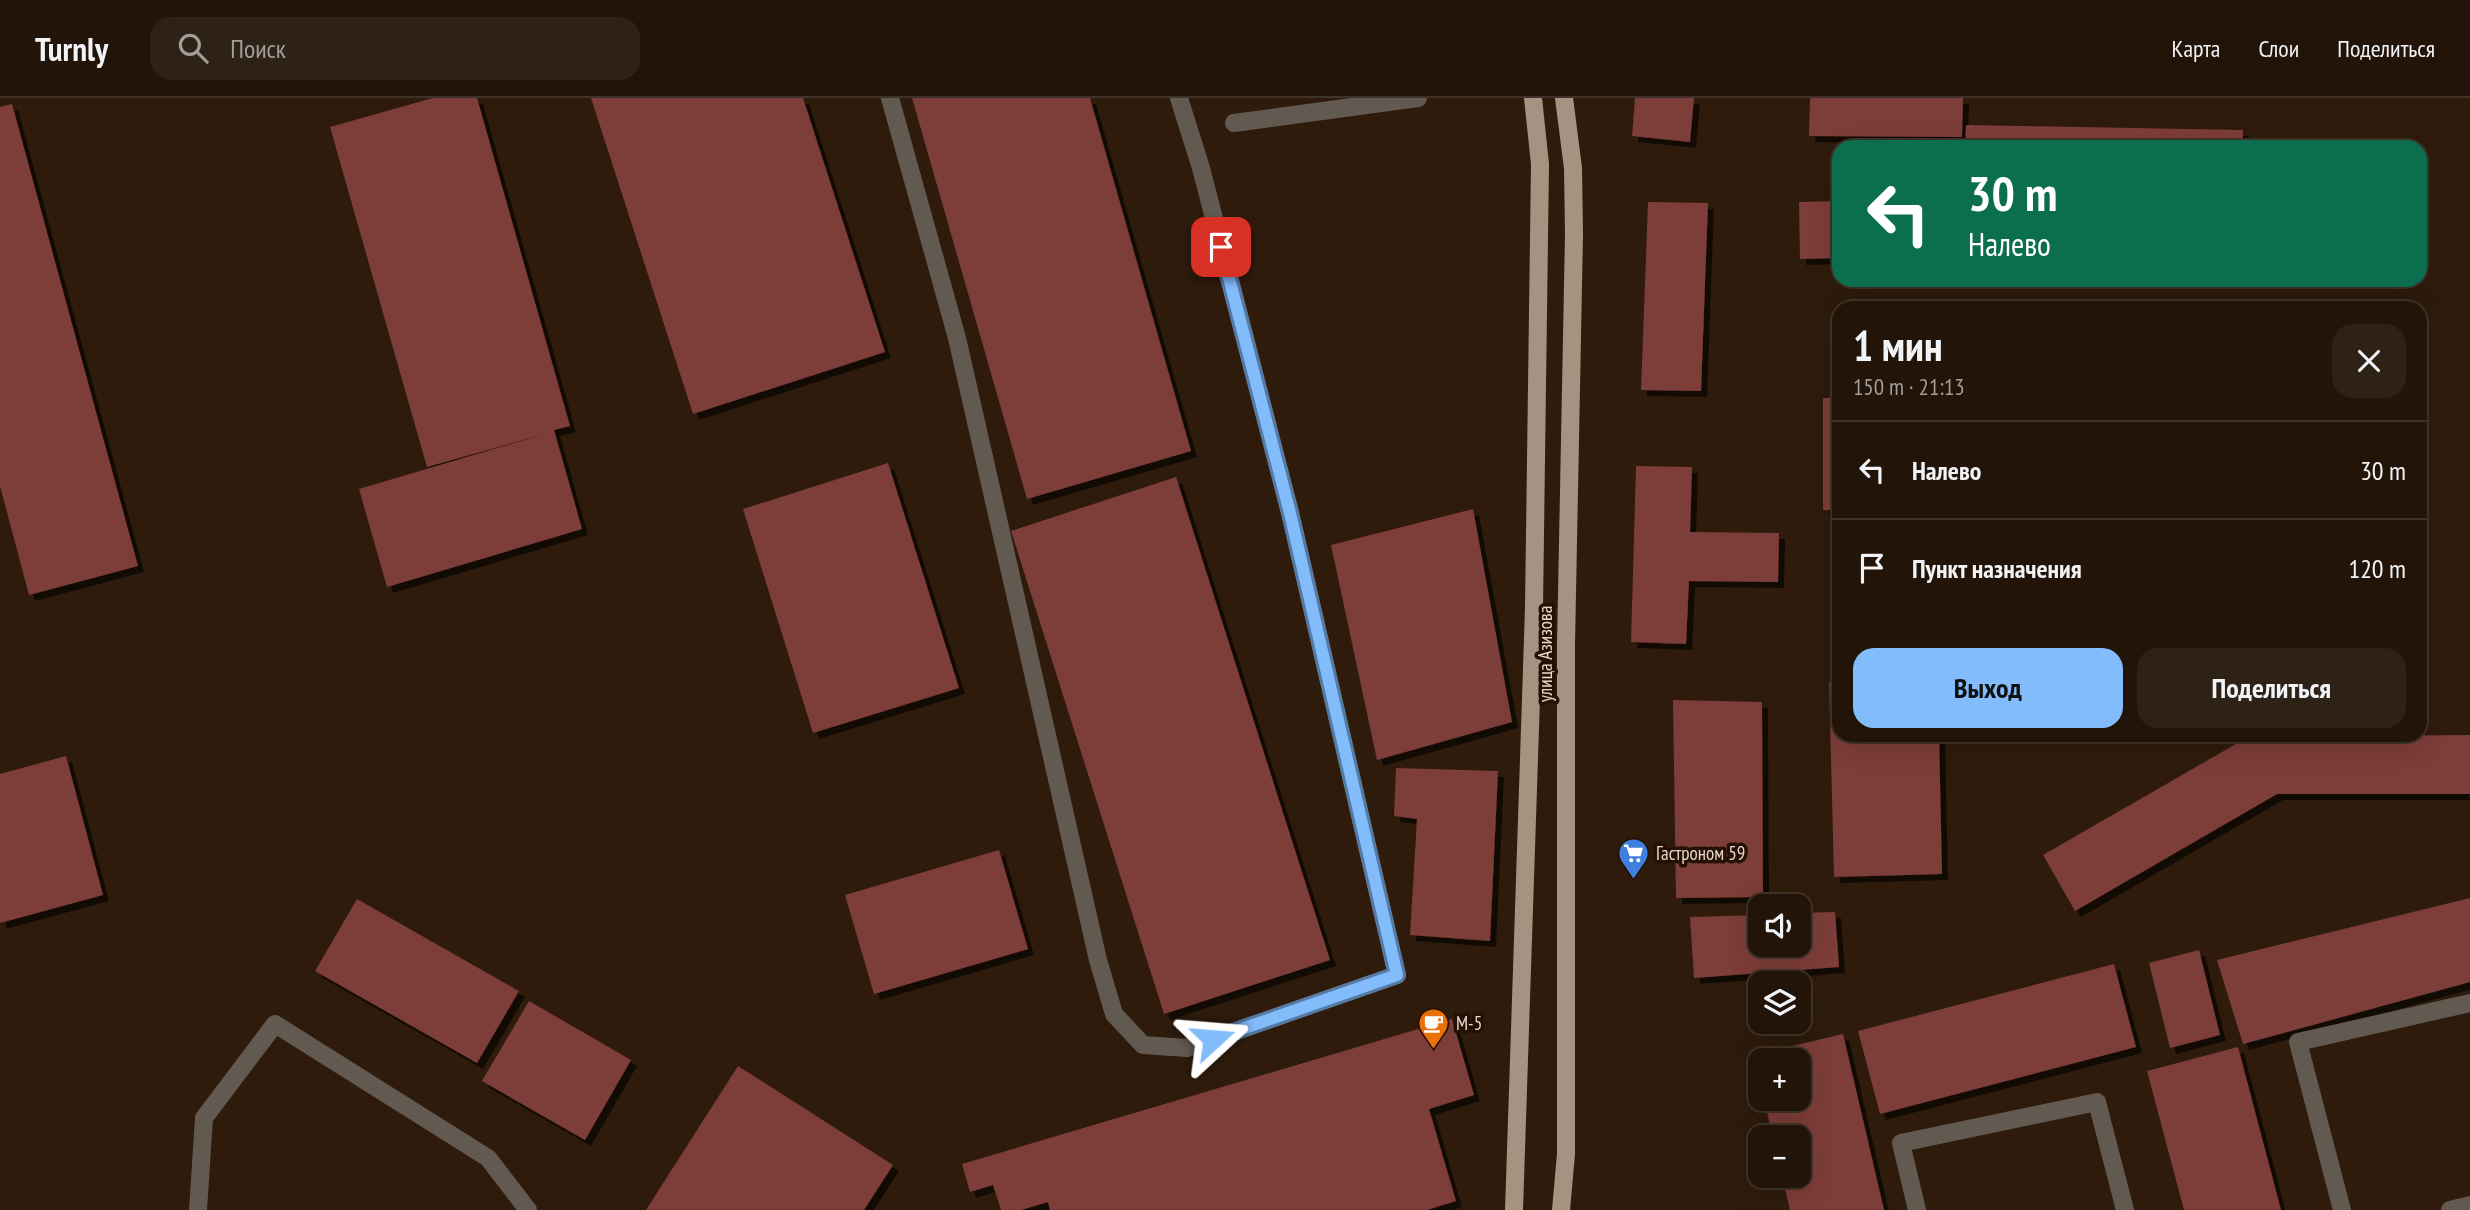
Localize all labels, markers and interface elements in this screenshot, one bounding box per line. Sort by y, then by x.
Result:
search box [150,17,640,80]
text: Turnly [35,27,108,70]
icon: search [174,29,212,67]
text: Поиск [230,32,286,65]
text: Карта [2172,33,2220,64]
text: Слои [2258,33,2299,64]
text: Поделиться [2337,33,2435,64]
text: 30 m [1968,161,2057,225]
icon: left [1853,168,1944,259]
pin [1191,217,1251,277]
text: Налево [1968,223,2051,265]
icon: arrive [1202,228,1240,266]
text: 1 мин [1853,318,1943,373]
button: close [2332,324,2406,398]
text: 150 m · 21:13 [1853,372,1965,401]
icon: left [1853,451,1891,489]
text: Налево [1912,454,1981,487]
text: 30 m [2360,454,2406,487]
icon: arrive [1853,549,1891,587]
text: Пункт назначения [1912,552,2082,585]
text: 120 m [2348,552,2406,585]
street label: улица Азизова [1533,606,1557,702]
button: Выход [1853,648,2123,728]
button: Поделиться [2137,648,2406,728]
supermarket icon: Гастроном 59 [1616,836,1650,880]
place label: Гастроном 59 [1656,841,1745,865]
map controls [1748,894,1811,1188]
button: sound [1748,894,1811,957]
button: layers [1748,971,1811,1034]
position arrow [1176,1002,1250,1076]
cafe icon: М-5 [1416,1006,1450,1050]
place label: М-5 [1456,1011,1482,1035]
button: + [1748,1048,1811,1111]
button: − [1748,1125,1811,1188]

